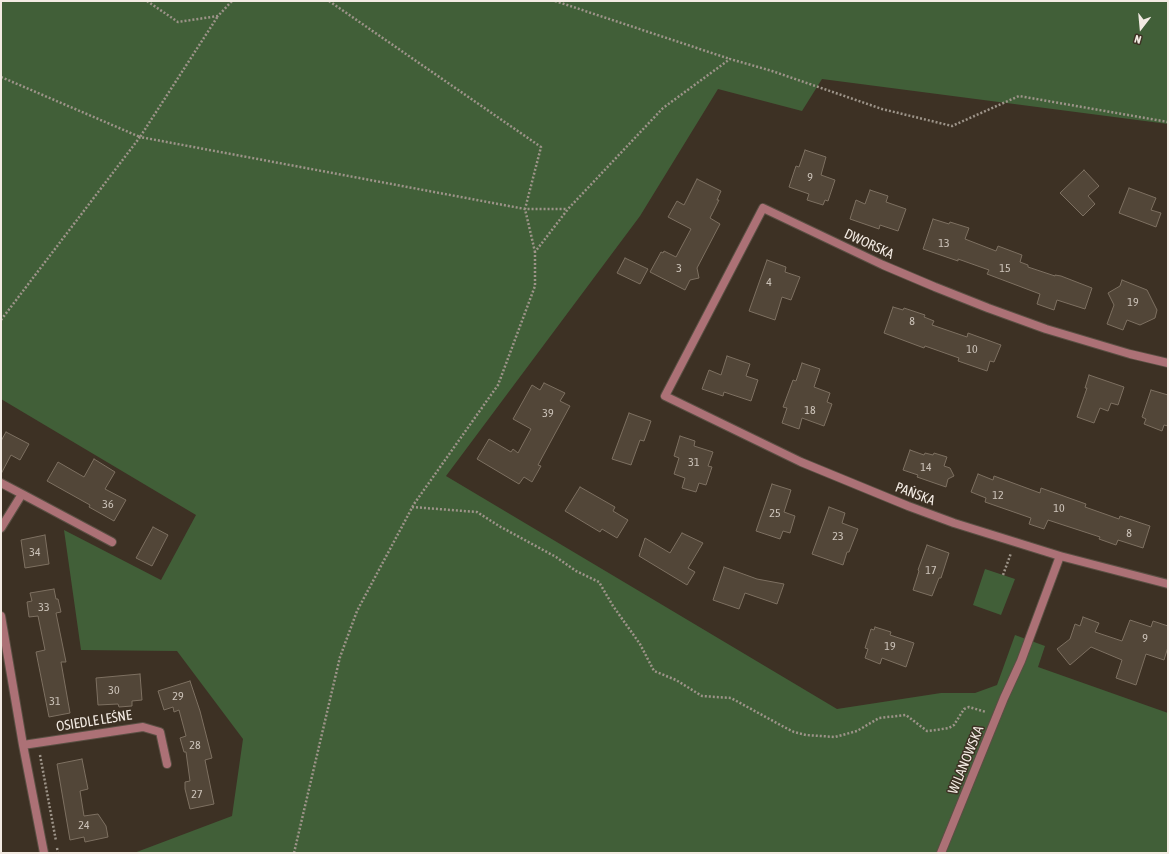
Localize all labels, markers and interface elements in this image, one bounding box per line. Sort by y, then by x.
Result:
north arrow [1121,8,1161,48]
text: N [1133,33,1142,46]
house number: 9 [807,170,813,184]
street label: DWORSKA [842,225,896,263]
house number: 13 [938,236,950,250]
house number: 3 [676,261,682,275]
house number: 15 [999,261,1011,275]
house number: 4 [766,275,772,289]
house number: 19 [1127,295,1139,309]
house number: 8 [909,314,915,328]
house number: 10 [966,342,978,356]
house number: 18 [804,403,816,417]
house number: 39 [542,406,554,420]
house number: 31 [688,455,700,469]
house number: 14 [920,460,932,474]
street label: PAŃSKA [893,479,937,509]
house number: 12 [992,488,1004,502]
house number: 36 [102,497,114,511]
house number: 10 [1053,501,1065,515]
house number: 25 [769,506,781,520]
house number: 8 [1126,526,1132,540]
house number: 23 [832,529,844,543]
house number: 34 [29,545,41,559]
house number: 17 [925,563,937,577]
house number: 33 [38,600,50,614]
house number: 9 [1142,631,1148,645]
house number: 19 [884,639,896,653]
house number: 30 [108,683,120,697]
house number: 29 [172,689,184,703]
house number: 31 [49,694,61,708]
street label: OSIEDLE LEŚNE [55,707,133,735]
street label: WILANOWSKA [945,723,987,797]
house number: 28 [189,738,201,752]
house number: 27 [191,787,203,801]
house number: 24 [78,818,90,832]

